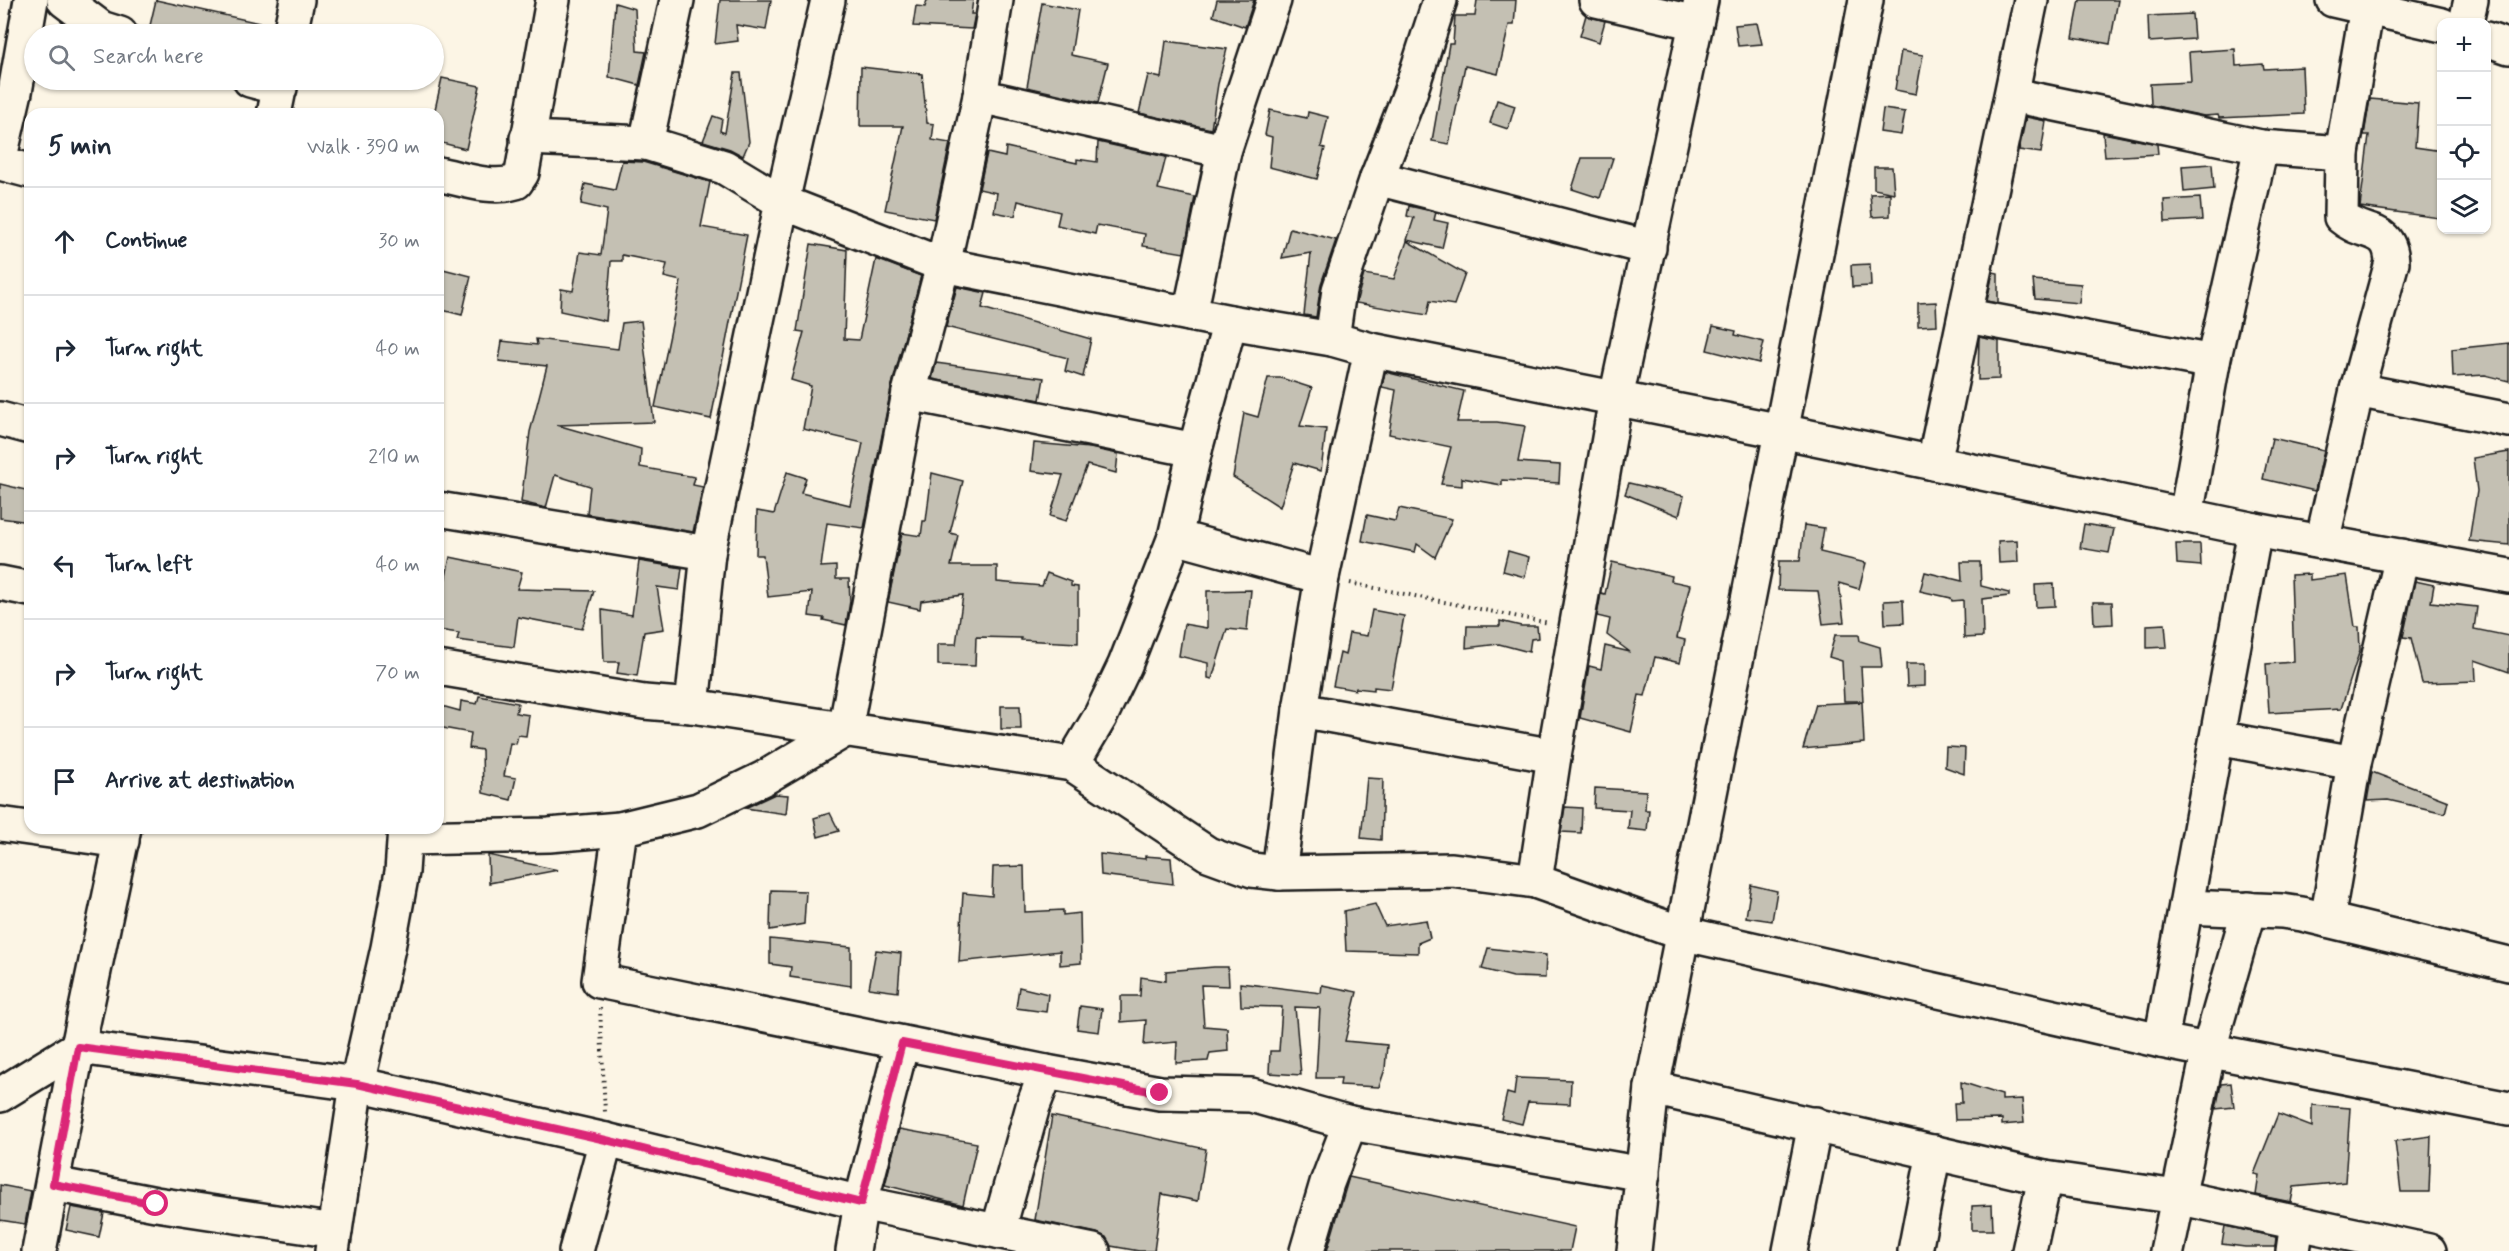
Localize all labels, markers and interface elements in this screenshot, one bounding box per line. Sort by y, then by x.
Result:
map controls [2437,18,2491,234]
button: + [2437,18,2491,72]
search box [24,24,444,90]
icon: search [45,41,78,74]
text: Search here [93,43,204,71]
button: − [2437,72,2491,126]
button: locate [2437,126,2491,180]
text: 5 min [48,130,112,164]
text: Walk · 390 m [307,134,420,161]
button: layers [2437,180,2491,234]
icon: ahead [48,225,81,258]
text: Continue [105,227,187,255]
text: 30 m [378,228,420,255]
icon: right [48,333,81,366]
text: Turn right [105,335,203,363]
text: 40 m [376,336,420,363]
icon: right [48,441,81,474]
text: Turn right [105,443,203,471]
text: 210 m [368,444,420,471]
icon: left [48,549,81,582]
text: Turn left [105,551,193,579]
text: 40 m [376,552,420,579]
icon: right [48,657,81,690]
text: Turn right [105,659,203,687]
text: 70 m [375,660,420,687]
icon: arrive [48,765,81,798]
text: Arrive at destination [105,767,295,795]
route end [1146,1079,1172,1105]
route start [142,1190,168,1216]

